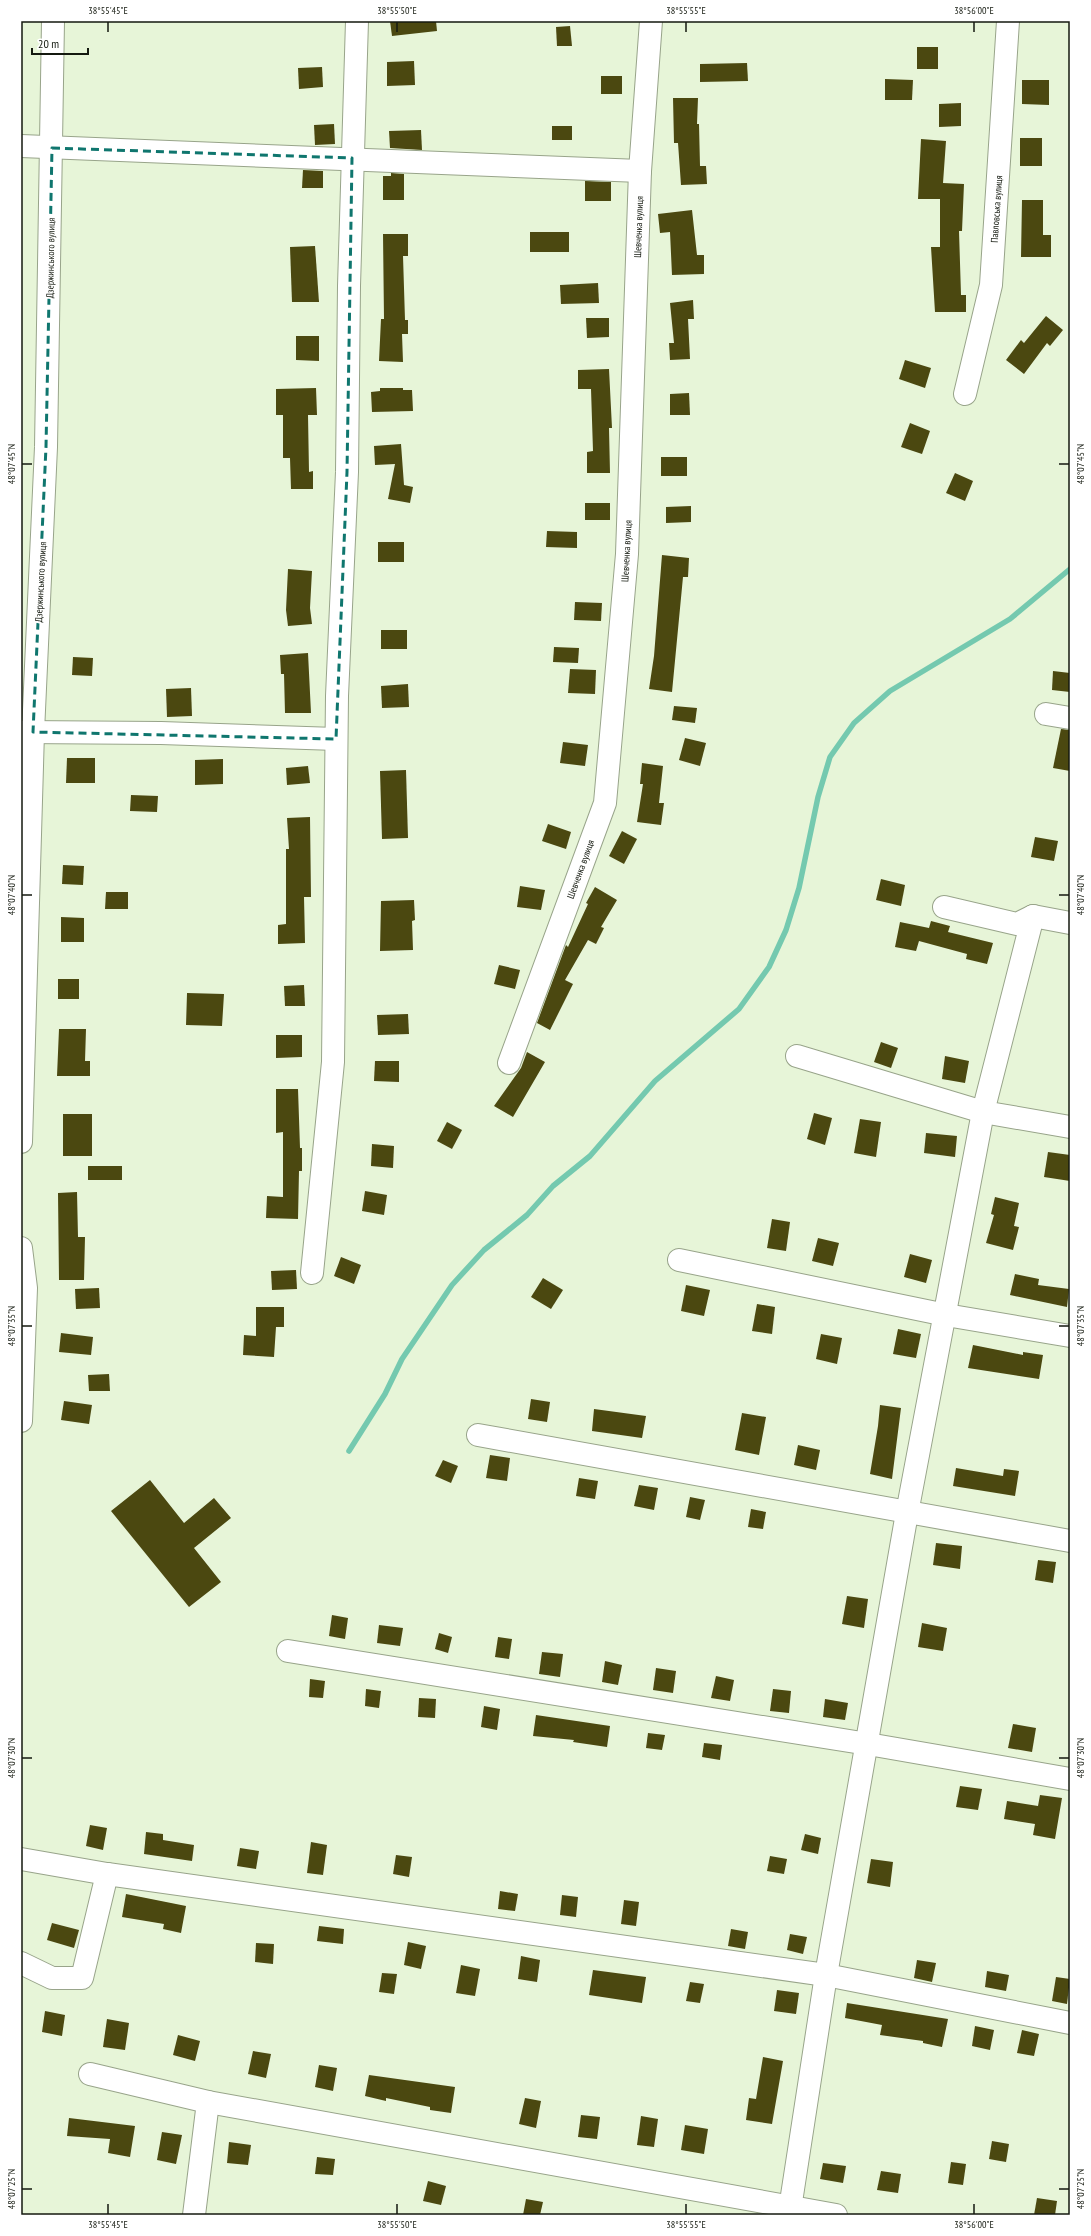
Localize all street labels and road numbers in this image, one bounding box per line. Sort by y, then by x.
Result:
street label: Павловська вулиця [988,175,1005,243]
street label: Шевченка вулиця [631,196,646,258]
street label: Дзержинського вулиця [43,217,58,298]
street label: Шевченка вулиця [618,520,635,582]
street label: Дзержинського вулиця [32,541,49,623]
street label: Шевченка вулиця [564,838,597,901]

